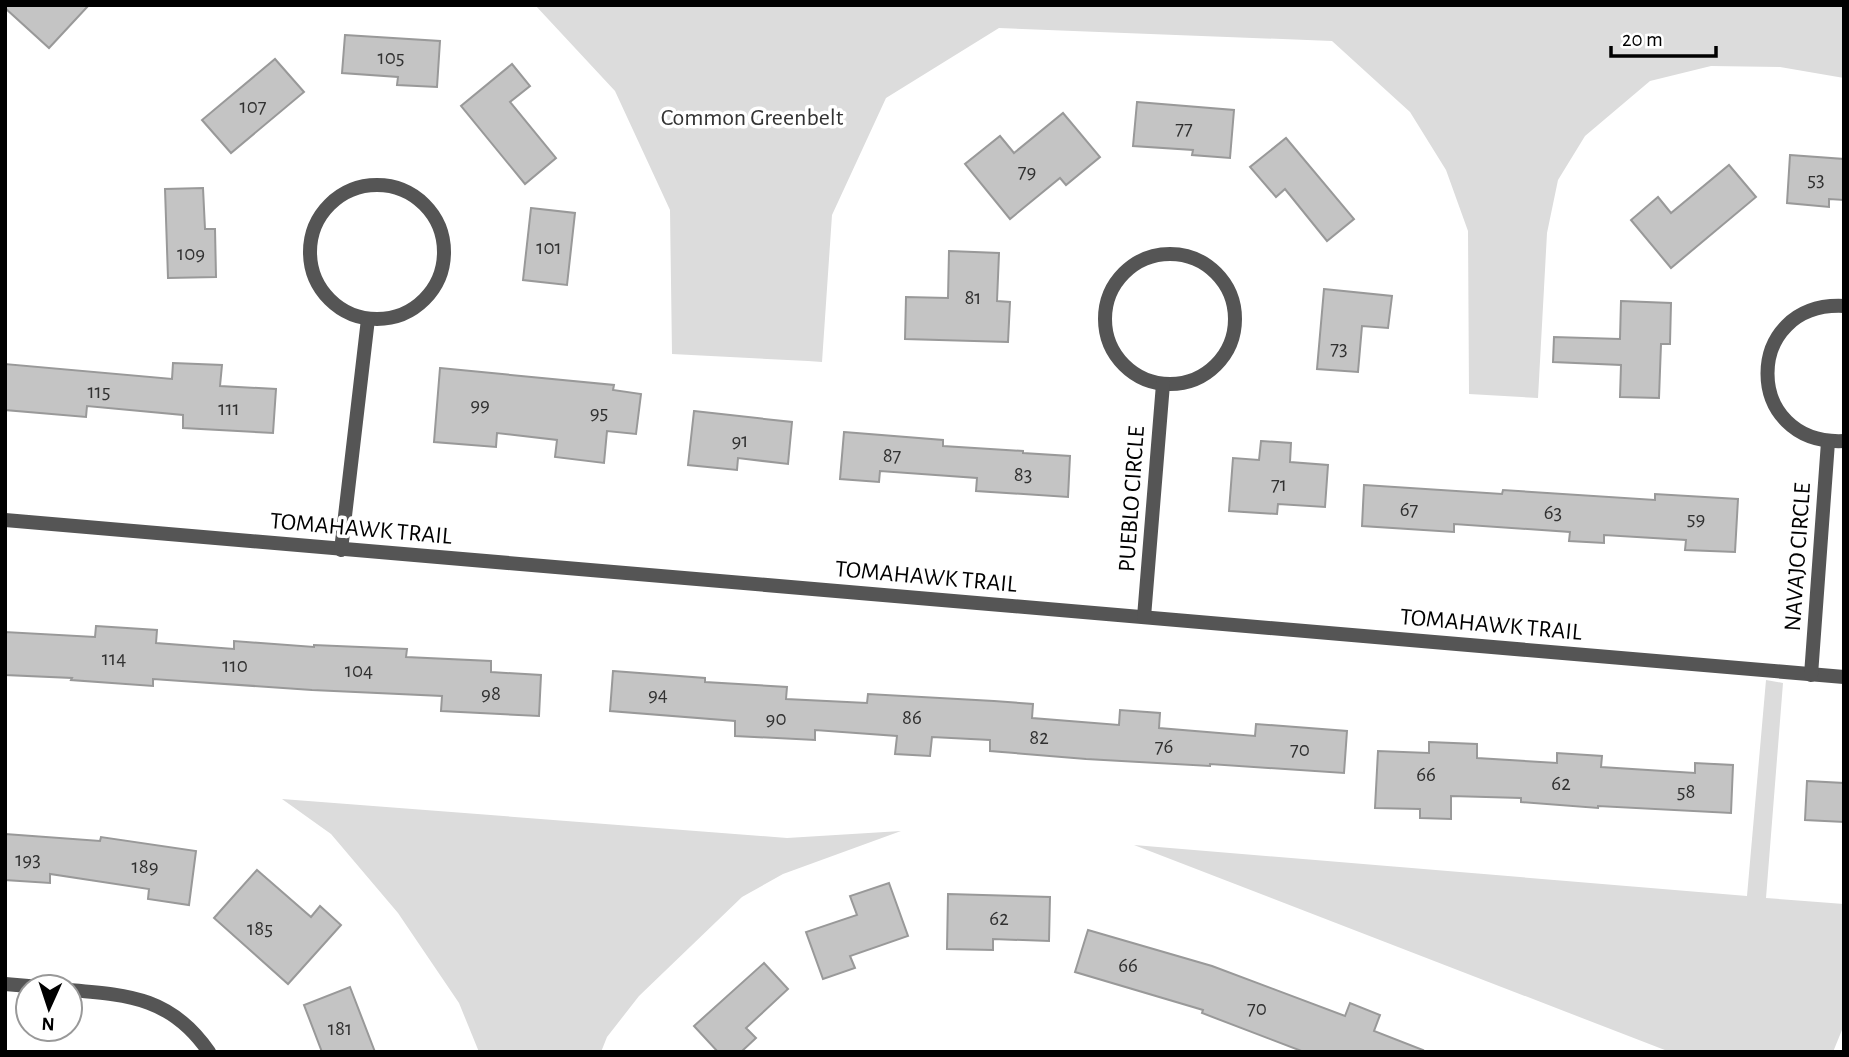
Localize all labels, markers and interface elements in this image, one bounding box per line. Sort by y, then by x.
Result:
scale bar [1611,14,1716,58]
text: 20 m [1622,29,1663,50]
house number: 105 [377,47,405,68]
house number: 107 [239,96,267,117]
park label: Common Greenbelt [661,106,844,130]
house number: 77 [1175,118,1193,139]
house number: 79 [1018,161,1036,182]
house number: 53 [1807,169,1825,190]
house number: 101 [536,237,562,258]
house number: 109 [177,243,205,264]
house number: 81 [964,287,982,308]
house number: 73 [1330,338,1348,359]
house number: 115 [87,381,111,402]
house number: 99 [470,394,490,415]
house number: 111 [218,398,240,419]
house number: 95 [590,402,608,423]
street label: PUEBLO CIRCLE [1115,425,1149,573]
house number: 91 [731,430,749,451]
house number: 87 [883,445,902,466]
house number: 83 [1014,464,1032,485]
house number: 71 [1271,474,1287,495]
street label: NAVAJO CIRCLE [1781,482,1815,632]
house number: 67 [1400,499,1419,520]
house number: 63 [1544,502,1562,523]
house number: 59 [1687,508,1705,529]
street label: TOMAHAWK TRAIL [269,509,453,549]
street label: TOMAHAWK TRAIL [834,557,1018,597]
street label: TOMAHAWK TRAIL [1399,605,1583,645]
house number: 114 [102,648,126,669]
house number: 110 [222,655,248,676]
house number: 104 [345,660,373,681]
house number: 98 [481,683,501,704]
house number: 94 [648,684,668,705]
house number: 86 [902,707,922,728]
house number: 90 [766,708,786,729]
house number: 82 [1029,727,1049,748]
house number: 76 [1155,736,1173,757]
house number: 70 [1290,739,1310,760]
house number: 66 [1416,764,1436,785]
house number: 62 [1551,773,1571,794]
house number: 58 [1677,781,1695,802]
house number: 193 [15,849,41,870]
house number: 189 [131,856,159,877]
house number: 62 [989,908,1009,929]
house number: 185 [247,918,273,939]
house number: 66 [1118,955,1138,976]
north arrow [14,973,84,1043]
house number: 70 [1247,998,1267,1019]
text: N [41,1014,55,1033]
house number: 181 [328,1018,352,1039]

